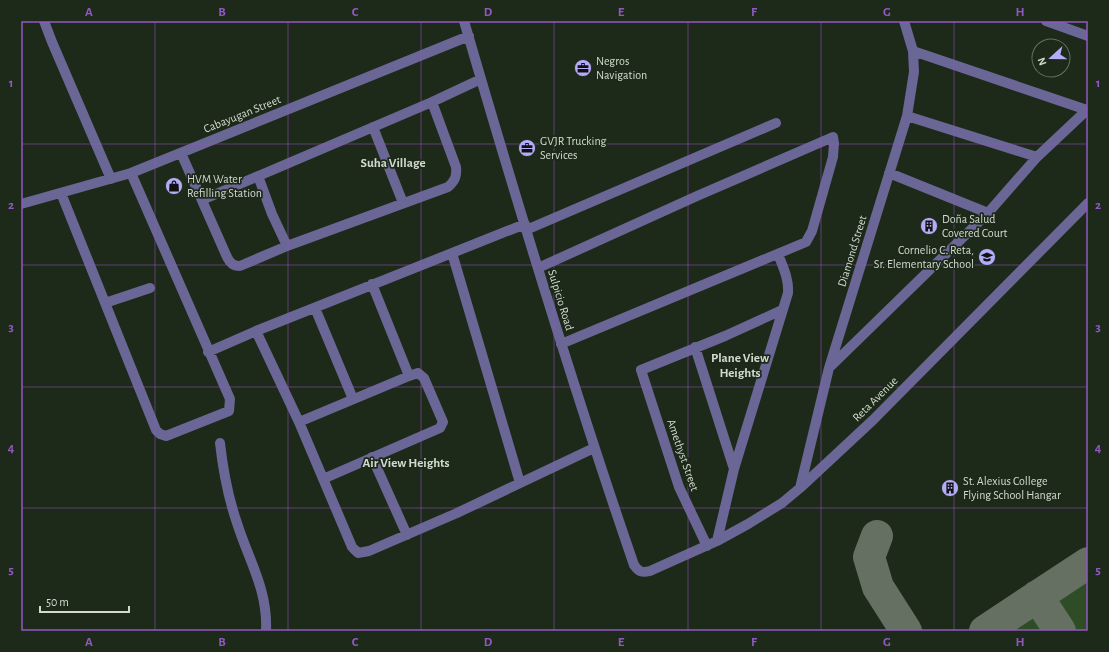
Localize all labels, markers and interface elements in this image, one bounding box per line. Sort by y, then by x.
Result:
text: A [85,6,93,19]
text: B [218,6,226,19]
text: C [352,6,359,19]
text: D [484,6,493,19]
text: E [618,6,625,19]
text: F [751,6,758,19]
text: G [883,6,891,19]
text: H [1015,6,1025,19]
north arrow [1031,38,1071,78]
place label: Negros Navigation [596,55,647,81]
text: N [1036,56,1049,67]
office icon: Negros Navigation [573,58,593,78]
text: 1 [9,77,13,90]
text: 1 [1096,77,1100,90]
street label: Cabayugan Street [202,93,283,136]
place label: GVJR Trucking Services [540,135,607,161]
office icon: GVJR Trucking Services [517,138,537,158]
district label: Suha Village [360,157,426,170]
place label: HVM Water Refilling Station [187,173,262,199]
shop icon: HVM Water Refilling Station [164,176,184,196]
text: 2 [8,199,14,212]
text: 2 [1095,199,1101,212]
place label: Doña Salud Covered Court [942,213,1008,239]
street label: Diamond Street [835,214,869,288]
building icon: Doña Salud Covered Court [919,216,939,236]
place label: Cornelio C. Reta, Sr. Elementary School [874,244,974,271]
school or university icon: Cornelio C. Reta, Sr. Elementary School [977,247,997,267]
street label: Sulpicio Road [546,268,576,332]
text: 3 [8,321,14,334]
text: 3 [1095,321,1101,334]
district label: Plane View Heights [711,352,770,380]
street label: Reta Avenue [850,374,900,424]
street label: Amethyst Street [664,417,701,493]
text: 4 [8,442,15,455]
text: 4 [1095,442,1102,455]
district label: Air View Heights [362,457,450,470]
place label: St. Alexius College Flying School Hangar [963,475,1061,502]
building icon: St. Alexius College Flying School Hangar [940,478,960,498]
text: 5 [8,564,14,577]
text: 5 [1095,564,1101,577]
scale bar [40,588,129,614]
text: 50 m [46,596,69,608]
text: A [85,636,93,649]
text: B [218,636,226,649]
text: C [352,636,359,649]
text: D [484,636,493,649]
text: E [618,636,625,649]
text: F [751,636,758,649]
text: G [883,636,891,649]
text: H [1015,636,1025,649]

